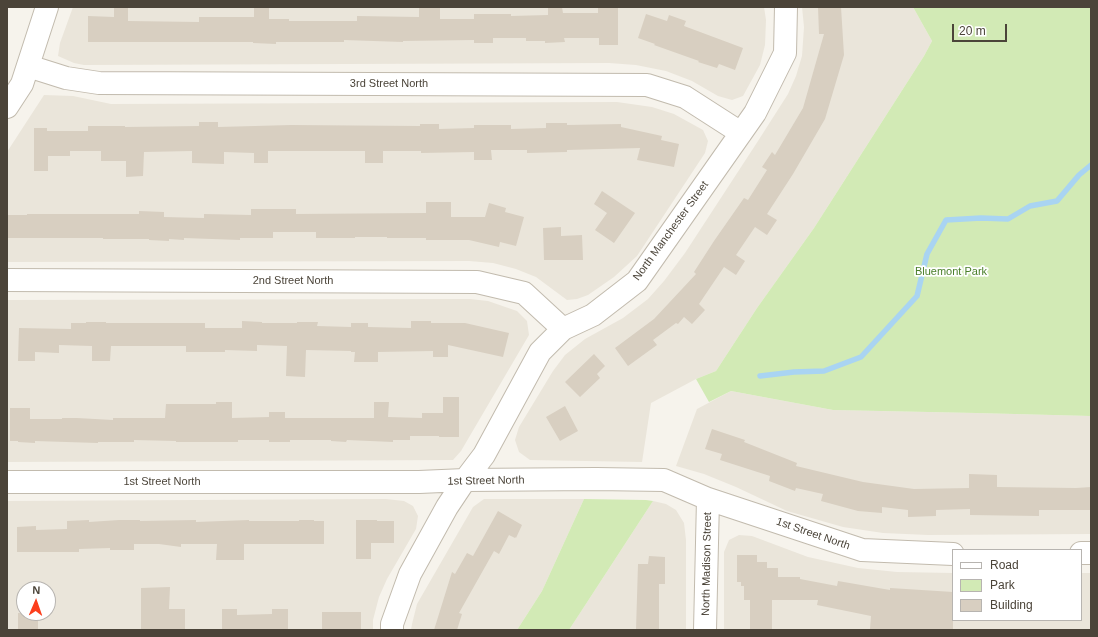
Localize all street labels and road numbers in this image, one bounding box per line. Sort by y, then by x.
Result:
street label: 3rd Street North [350,77,428,91]
street label: North Manchester Street [630,179,712,283]
street label: 2nd Street North [253,274,333,288]
street label: 1st Street North [447,474,525,488]
street label: 1st Street North [123,475,201,489]
street label: North Madison Street [699,512,715,616]
street label: 1st Street North [774,515,852,553]

